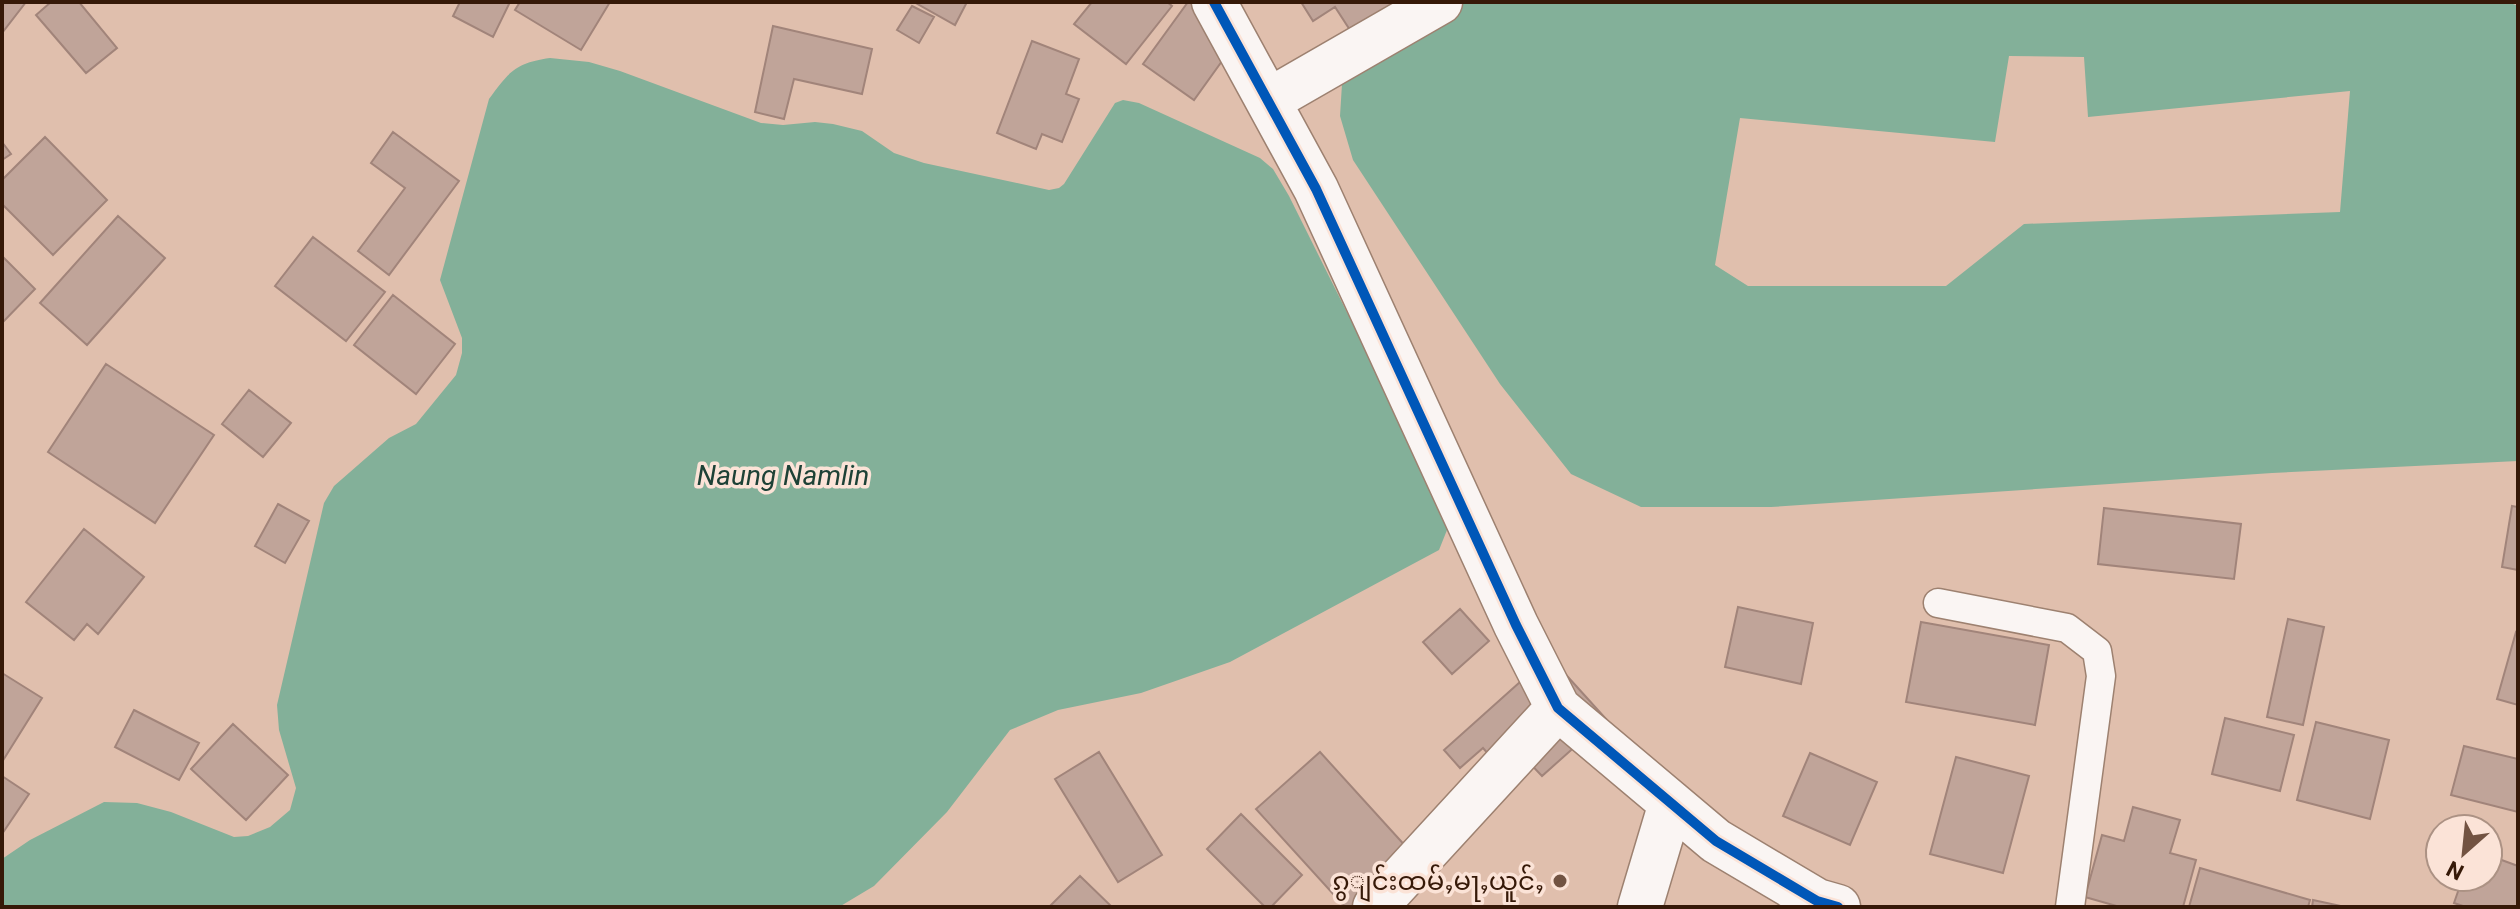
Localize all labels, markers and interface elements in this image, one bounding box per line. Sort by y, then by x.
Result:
water label: Naung Namlin [697,459,869,492]
north arrow [2424,813,2504,893]
text: N [2443,856,2468,885]
place label: ၵွျင်းထမ်ႇမႃႇယူင်ႇ [1332,864,1544,902]
marker: ၵွျင်းထမ်ႇမႃႇယူင်ႇ [1551,872,1569,890]

